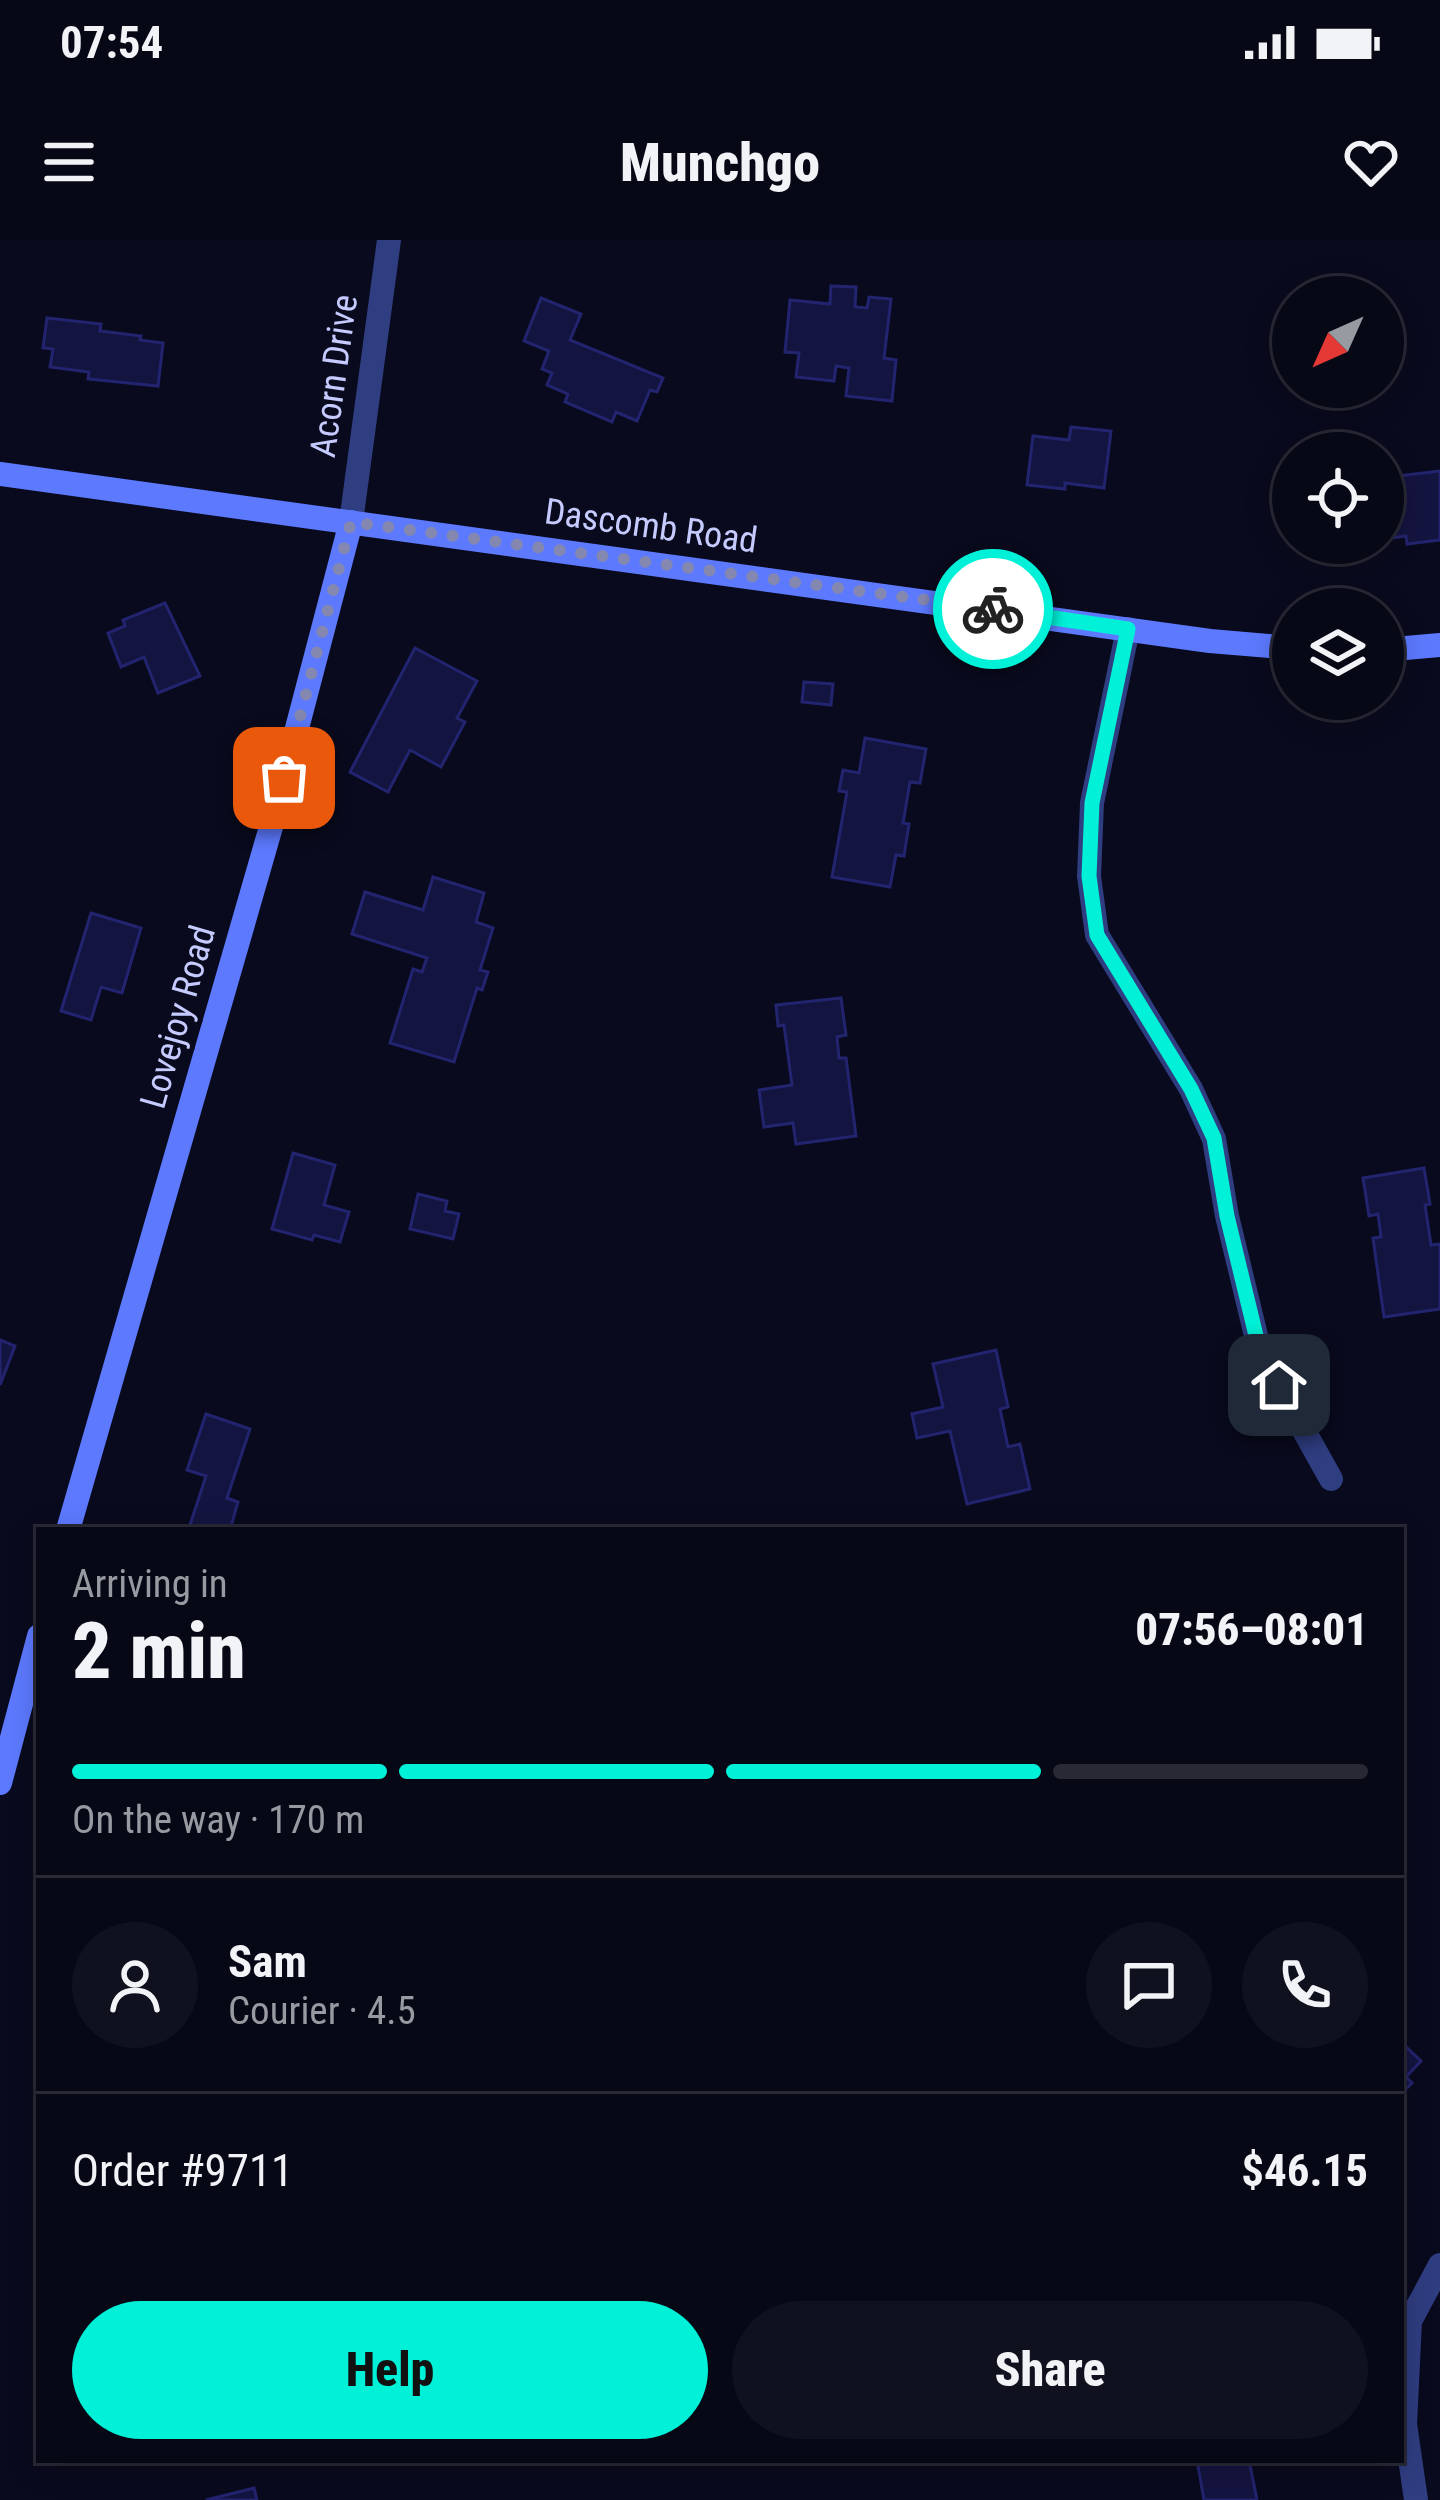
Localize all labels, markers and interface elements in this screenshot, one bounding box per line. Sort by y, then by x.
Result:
text: 07:54 [60,16,163,69]
icon: menu [36,129,102,195]
icon: heart [1338,129,1404,195]
text: Munchgo [620,131,820,194]
north arrow [1272,276,1404,408]
map controls [1272,276,1404,720]
street label: Acorn Drive [302,292,366,460]
button: locate [1272,432,1404,564]
street label: Dascomb Road [542,490,760,562]
courier [933,549,1053,669]
icon: bike [960,576,1026,642]
button: layers [1272,588,1404,720]
pin [233,727,335,829]
icon: bag [251,745,317,811]
street label: Lovejoy Road [132,921,224,1113]
pin [1228,1334,1330,1436]
icon: home [1246,1352,1312,1418]
text: Arriving in [72,1561,228,1607]
text: 07:56–08:01 [1135,1603,1368,1656]
text: 2 min [72,1606,246,1697]
text: On the way · 170 m [72,1797,364,1843]
button: person [72,1922,198,2048]
button: chat [1086,1922,1212,2048]
button: phone [1242,1922,1368,2048]
text: Sam [228,1935,307,1988]
text: Courier · 4.5 [228,1988,416,2034]
text: Order #9711 [72,2144,293,2197]
text: $46.15 [1241,2144,1368,2197]
button: Help [72,2301,708,2439]
button: Share [732,2301,1368,2439]

